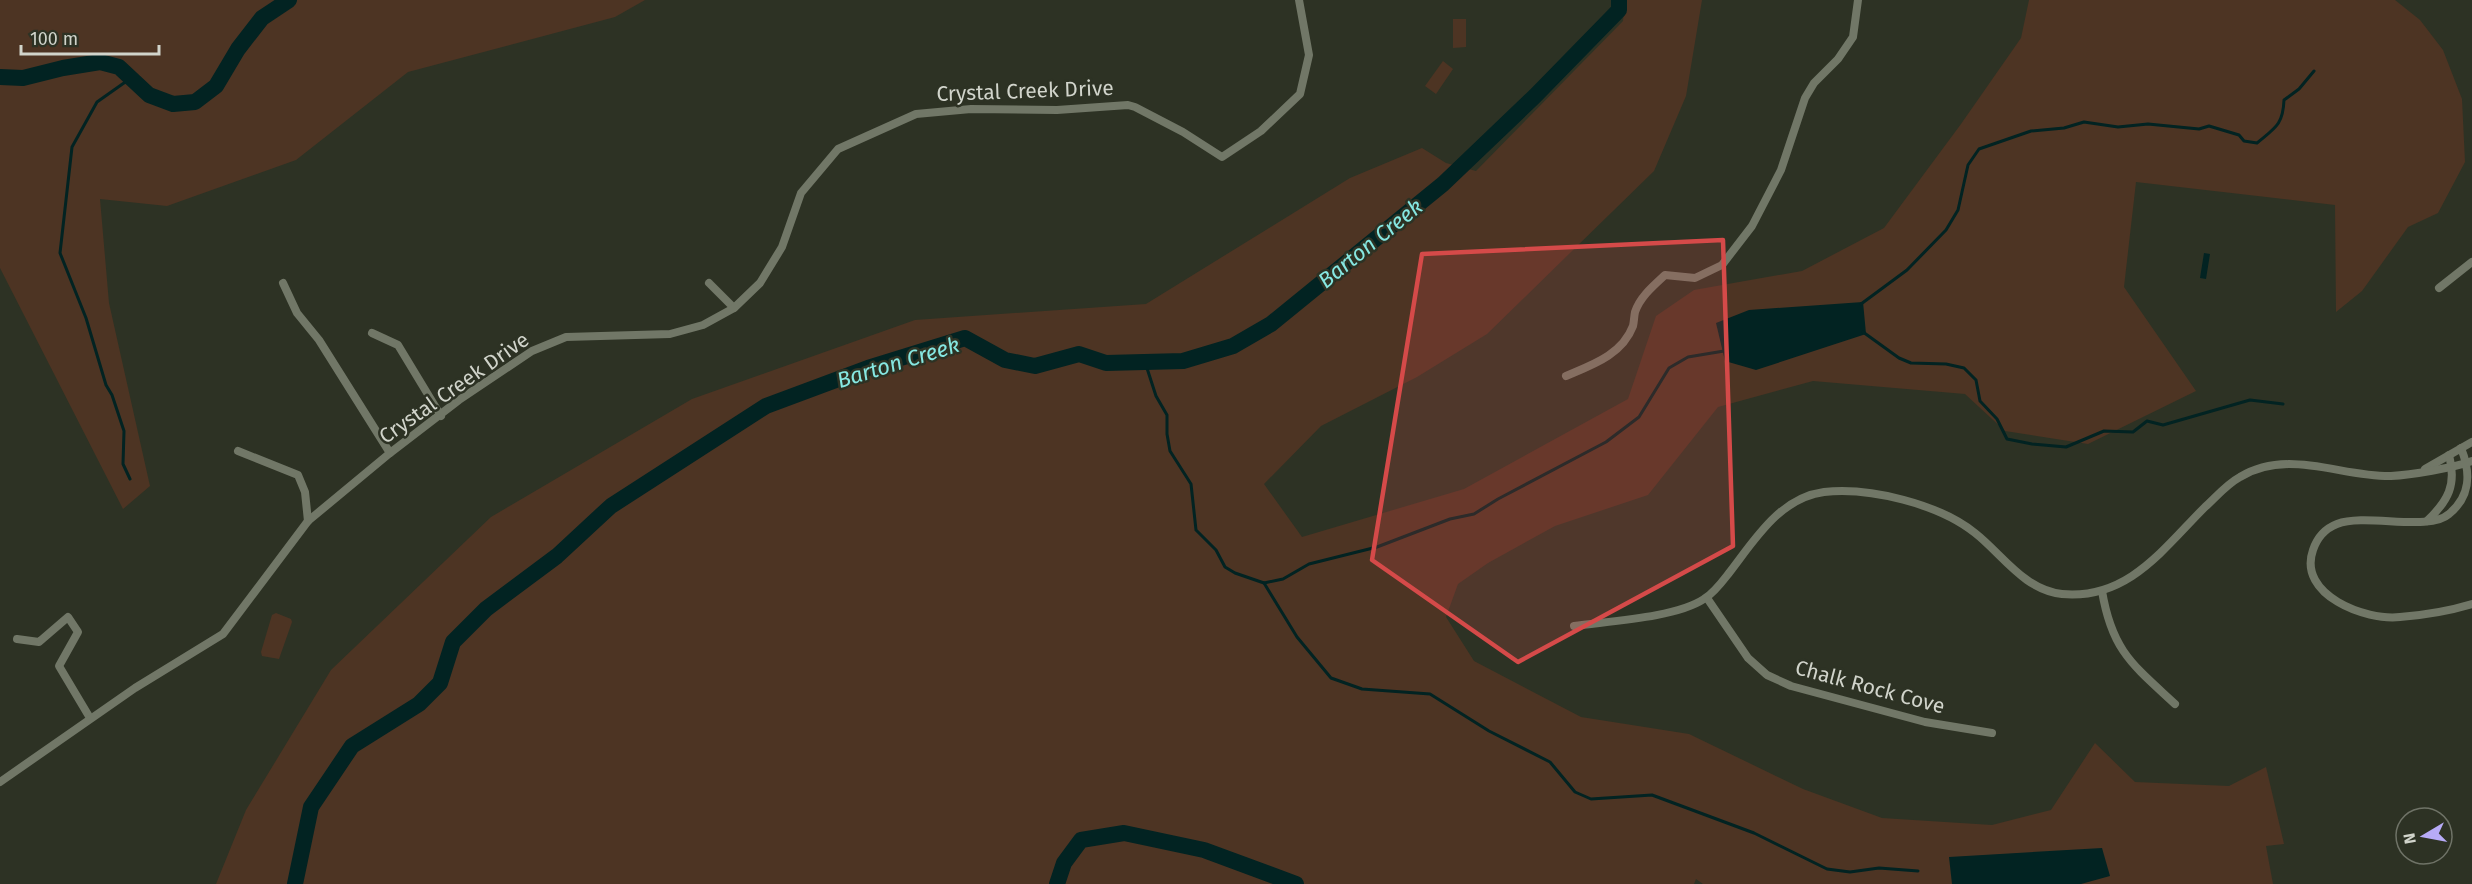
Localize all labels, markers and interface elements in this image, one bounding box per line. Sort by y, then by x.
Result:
scale bar [21,18,159,56]
text: 100 m [30,28,78,50]
street label: Crystal Creek Drive [936,75,1114,107]
water label: Barton Creek [1313,193,1428,294]
street label: Crystal Creek Drive [374,327,534,449]
water label: Barton Creek [834,331,963,394]
street label: Chalk Rock Cove [1792,655,1948,719]
north arrow [2394,806,2454,866]
text: N [2399,832,2420,845]

